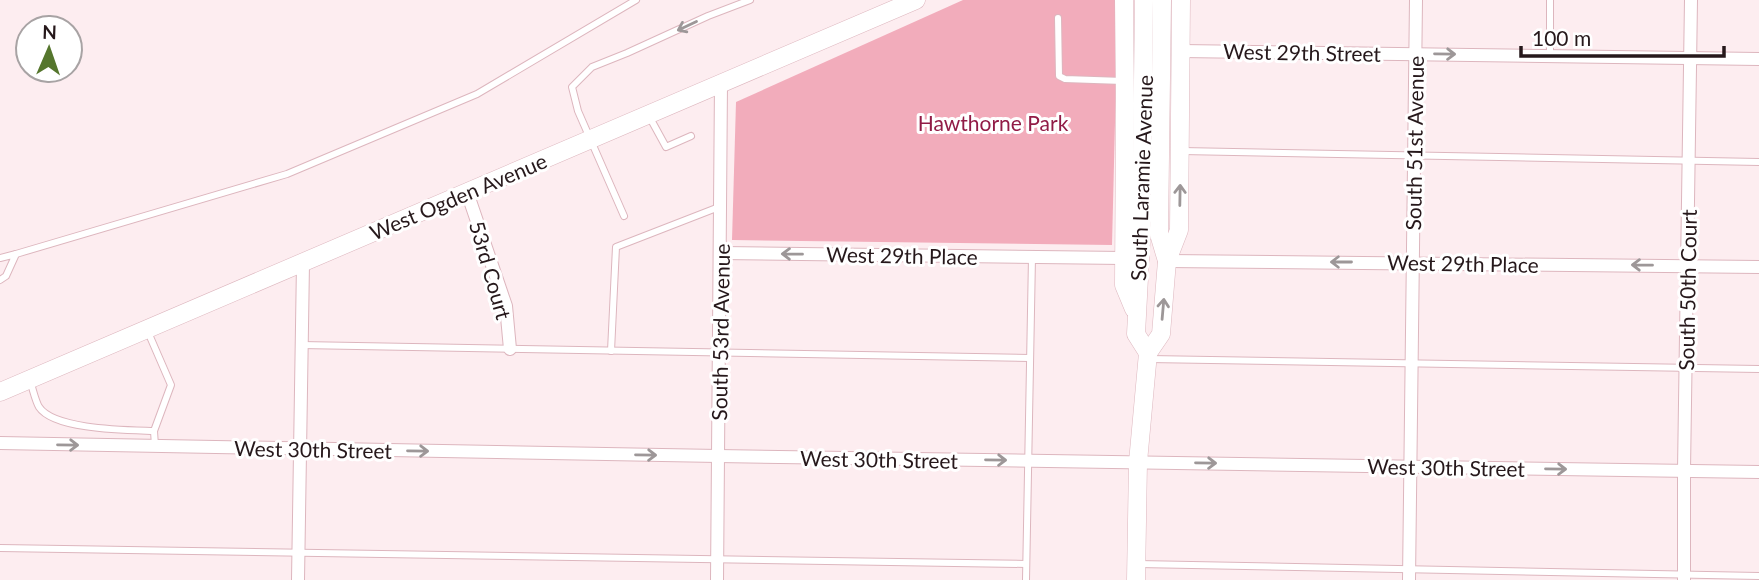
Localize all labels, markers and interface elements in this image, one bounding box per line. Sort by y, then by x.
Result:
north arrow [14,14,84,84]
scale bar [1521,14,1724,58]
text: N [42,20,57,43]
one-way arrow [677,20,698,33]
text: 100 m [1532,25,1591,50]
street label: West 29th Street [1223,38,1382,66]
one-way arrow [1434,47,1457,61]
street label: South 51st Avenue [1400,55,1428,231]
street label: South Laramie Avenue [1125,74,1157,282]
park label: Hawthorne Park [918,110,1069,135]
street label: West Ogden Avenue [366,147,550,245]
one-way arrow [1173,184,1186,207]
street label: South 50th Court [1673,209,1701,371]
street label: 53rd Court [465,218,517,323]
street label: West 29th Place [826,241,978,269]
street label: South 53rd Avenue [706,243,734,421]
one-way arrow [781,247,804,260]
street label: West 29th Place [1387,249,1539,277]
one-way arrow [1330,255,1353,269]
one-way arrow [1631,258,1654,272]
one-way arrow [1157,298,1170,321]
street label: West 30th Street [234,435,393,463]
one-way arrow [56,438,79,451]
one-way arrow [406,444,429,458]
street label: West 30th Street [800,445,959,473]
one-way arrow [634,448,657,462]
one-way arrow [984,453,1007,467]
street label: West 30th Street [1367,453,1526,481]
one-way arrow [1195,457,1218,470]
one-way arrow [1545,462,1568,475]

